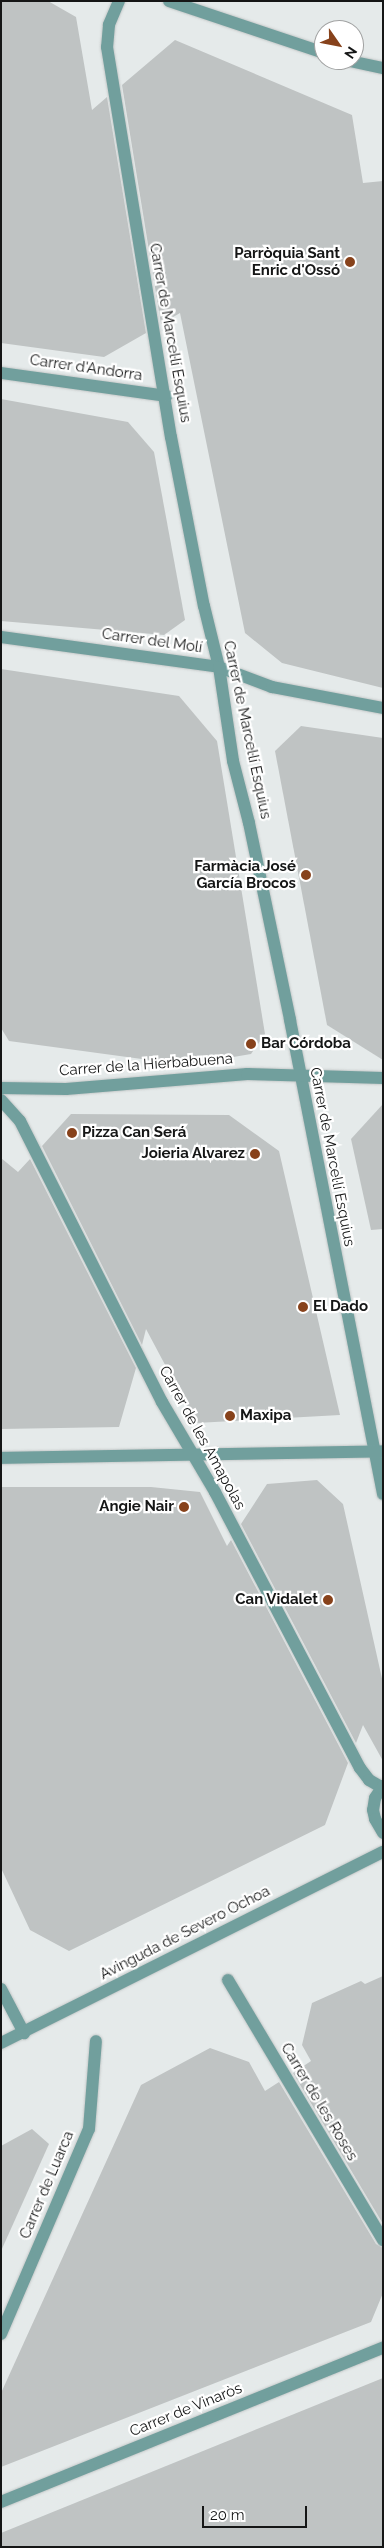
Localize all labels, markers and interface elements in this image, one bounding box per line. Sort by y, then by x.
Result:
north arrow [314,20,364,70]
text: N [341,44,360,61]
street label: Carrer de Marcel·lí Esquius [145,242,195,424]
place label: Parròquia Sant Enric d'Ossó [234,244,340,279]
marker: Parròquia Sant Enric d'Ossó [344,256,356,268]
street label: Carrer d'Andorra [28,351,144,385]
street label: Carrer del Molí [100,625,204,657]
street label: Carrer de Marcel·lí Esquius [219,639,275,821]
place label: Farmàcia José García Brocos [194,857,296,892]
marker: Farmàcia José García Brocos [300,869,312,881]
place label: Bar Córdoba [261,1035,351,1053]
marker: Bar Córdoba [245,1038,257,1050]
street label: Carrer de la Hierbabuena [58,1050,234,1080]
street label: Carrer de Marcel·lí Esquius [306,1066,358,1248]
place label: Pizza Can Será [82,1124,186,1142]
marker: Pizza Can Será [66,1127,78,1139]
place label: Joieria Alvarez [141,1145,245,1163]
marker: Joieria Alvarez [249,1148,261,1160]
place label: El Dado [313,1298,368,1316]
marker: El Dado [297,1301,309,1313]
street label: Carrer de les Amapolas [155,1363,249,1513]
place label: Maxipa [240,1407,291,1425]
marker: Maxipa [224,1410,236,1422]
place label: Angie Nair [99,1498,174,1516]
marker: Angie Nair [178,1501,190,1513]
place label: Can Vidalet [235,1591,318,1609]
marker: Can Vidalet [322,1594,334,1606]
street label: Avinguda de Severo Ochoa [97,1882,273,1984]
street label: Carrer de les Roses [277,2040,361,2164]
street label: Carrer de Luarca [16,2128,78,2242]
street label: Carrer de Vinaròs [127,2379,245,2441]
scale bar [204,2496,309,2528]
text: 20 m [210,2506,245,2524]

